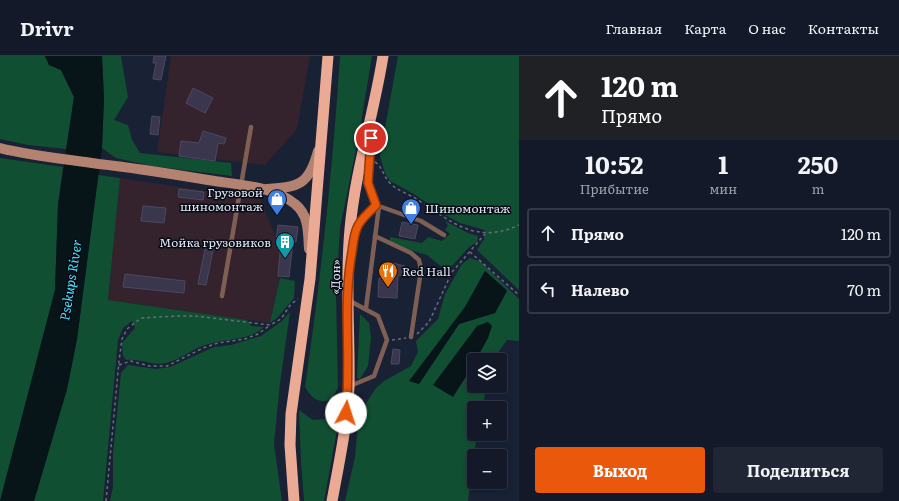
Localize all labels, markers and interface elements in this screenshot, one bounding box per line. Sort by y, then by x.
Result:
text: Drivr [20,14,74,42]
text: Главная [606,18,662,38]
text: Карта [684,18,726,38]
text: О нас [748,18,786,38]
text: Контакты [808,18,879,38]
text: 120 m [601,64,678,106]
icon: ahead [535,72,587,124]
text: Прямо [601,102,662,129]
pin [354,121,388,155]
icon: arrive [360,127,382,149]
text: 10:52 [585,146,643,181]
text: 1 [718,146,728,181]
text: 250 [798,146,838,181]
text: Прибытие [580,179,649,198]
text: мин [709,179,737,198]
text: m [812,179,824,198]
place label: Грузовой шиномонтаж [180,183,264,215]
shop icon: Грузовой шиномонтаж [266,188,288,216]
shop icon: Шиномонтаж [400,197,422,225]
place label: Шиномонтаж [425,199,511,217]
icon: ahead [537,222,559,244]
text: Прямо [571,222,624,245]
text: 120 m [841,222,881,245]
building icon: Мойка грузовиков [274,231,296,259]
place label: Мойка грузовиков [159,233,271,251]
water label: Psekups River [54,238,86,322]
street label: «Дон» [326,259,344,295]
restaurant icon: Red Hall [377,260,399,288]
place label: Red Hall [402,262,451,280]
icon: left [537,278,559,300]
text: Налево [571,278,629,301]
text: 70 m [847,278,881,301]
map controls [467,353,507,489]
button: layers [467,353,507,393]
position arrow [325,392,367,434]
button: + [467,401,507,441]
button: Выход [535,447,705,493]
button: Поделиться [713,447,883,493]
button: − [467,449,507,489]

